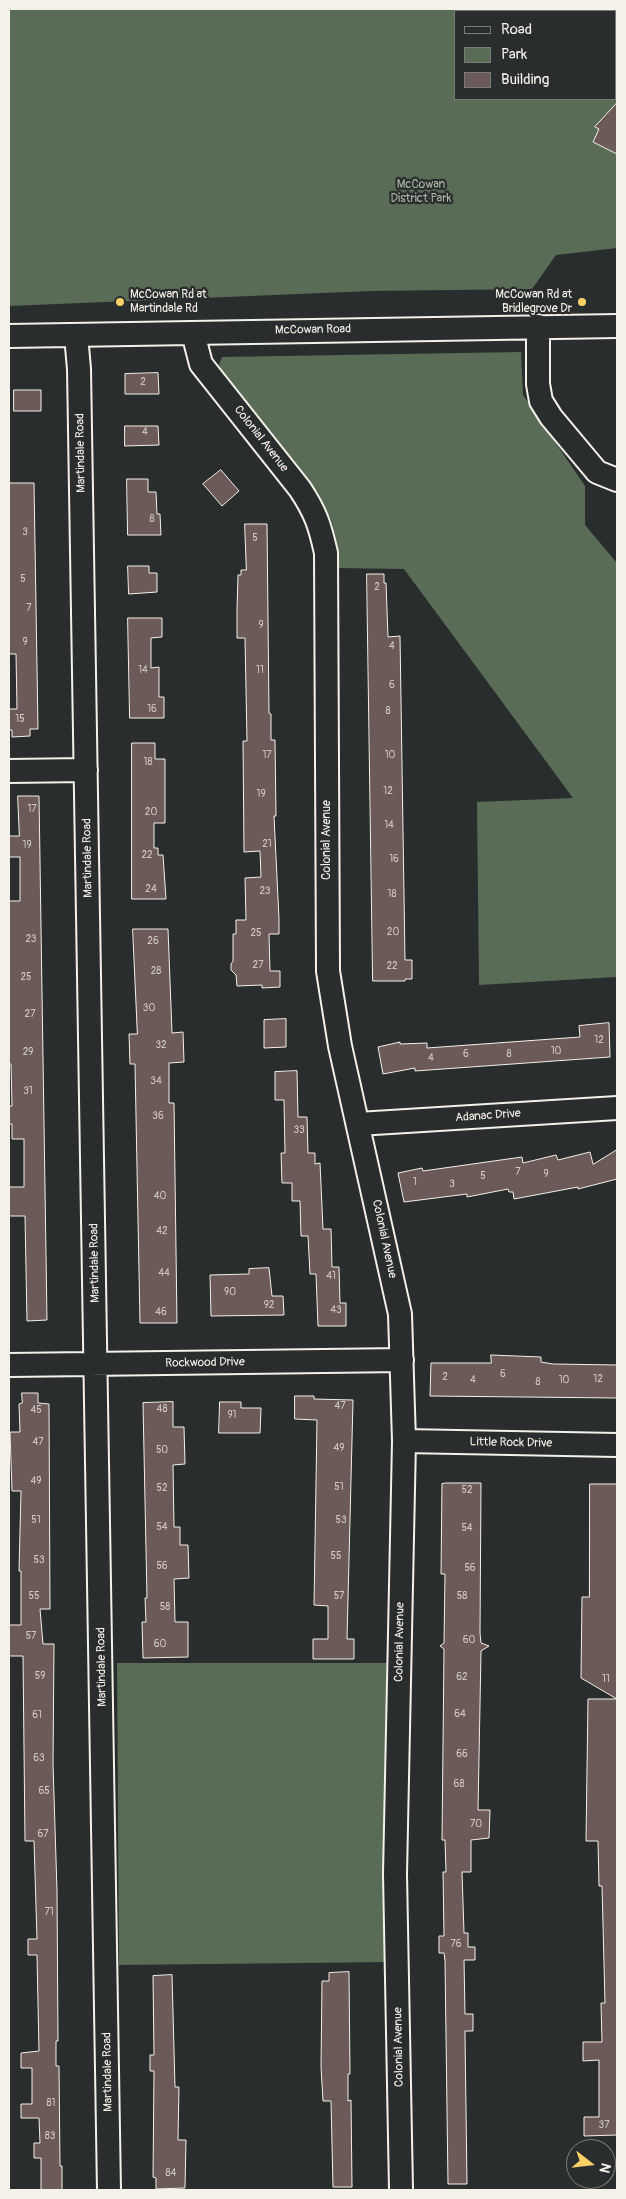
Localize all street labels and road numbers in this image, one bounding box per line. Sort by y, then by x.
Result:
street label: McCowan Road [275,322,351,338]
street label: Colonial Avenue [231,403,291,475]
street label: Martindale Road [73,413,89,493]
street label: Colonial Avenue [320,800,334,880]
street label: Martindale Road [80,818,96,898]
street label: Adanac Drive [455,1107,521,1125]
street label: Colonial Avenue [369,1198,399,1280]
street label: Martindale Road [87,1223,103,1303]
street label: Rockwood Drive [165,1355,245,1371]
street label: Little Rock Drive [470,1435,552,1451]
street label: Colonial Avenue [392,1602,408,1682]
street label: Martindale Road [94,1627,110,1707]
street label: Colonial Avenue [391,2007,407,2087]
street label: Martindale Road [100,2032,116,2112]

